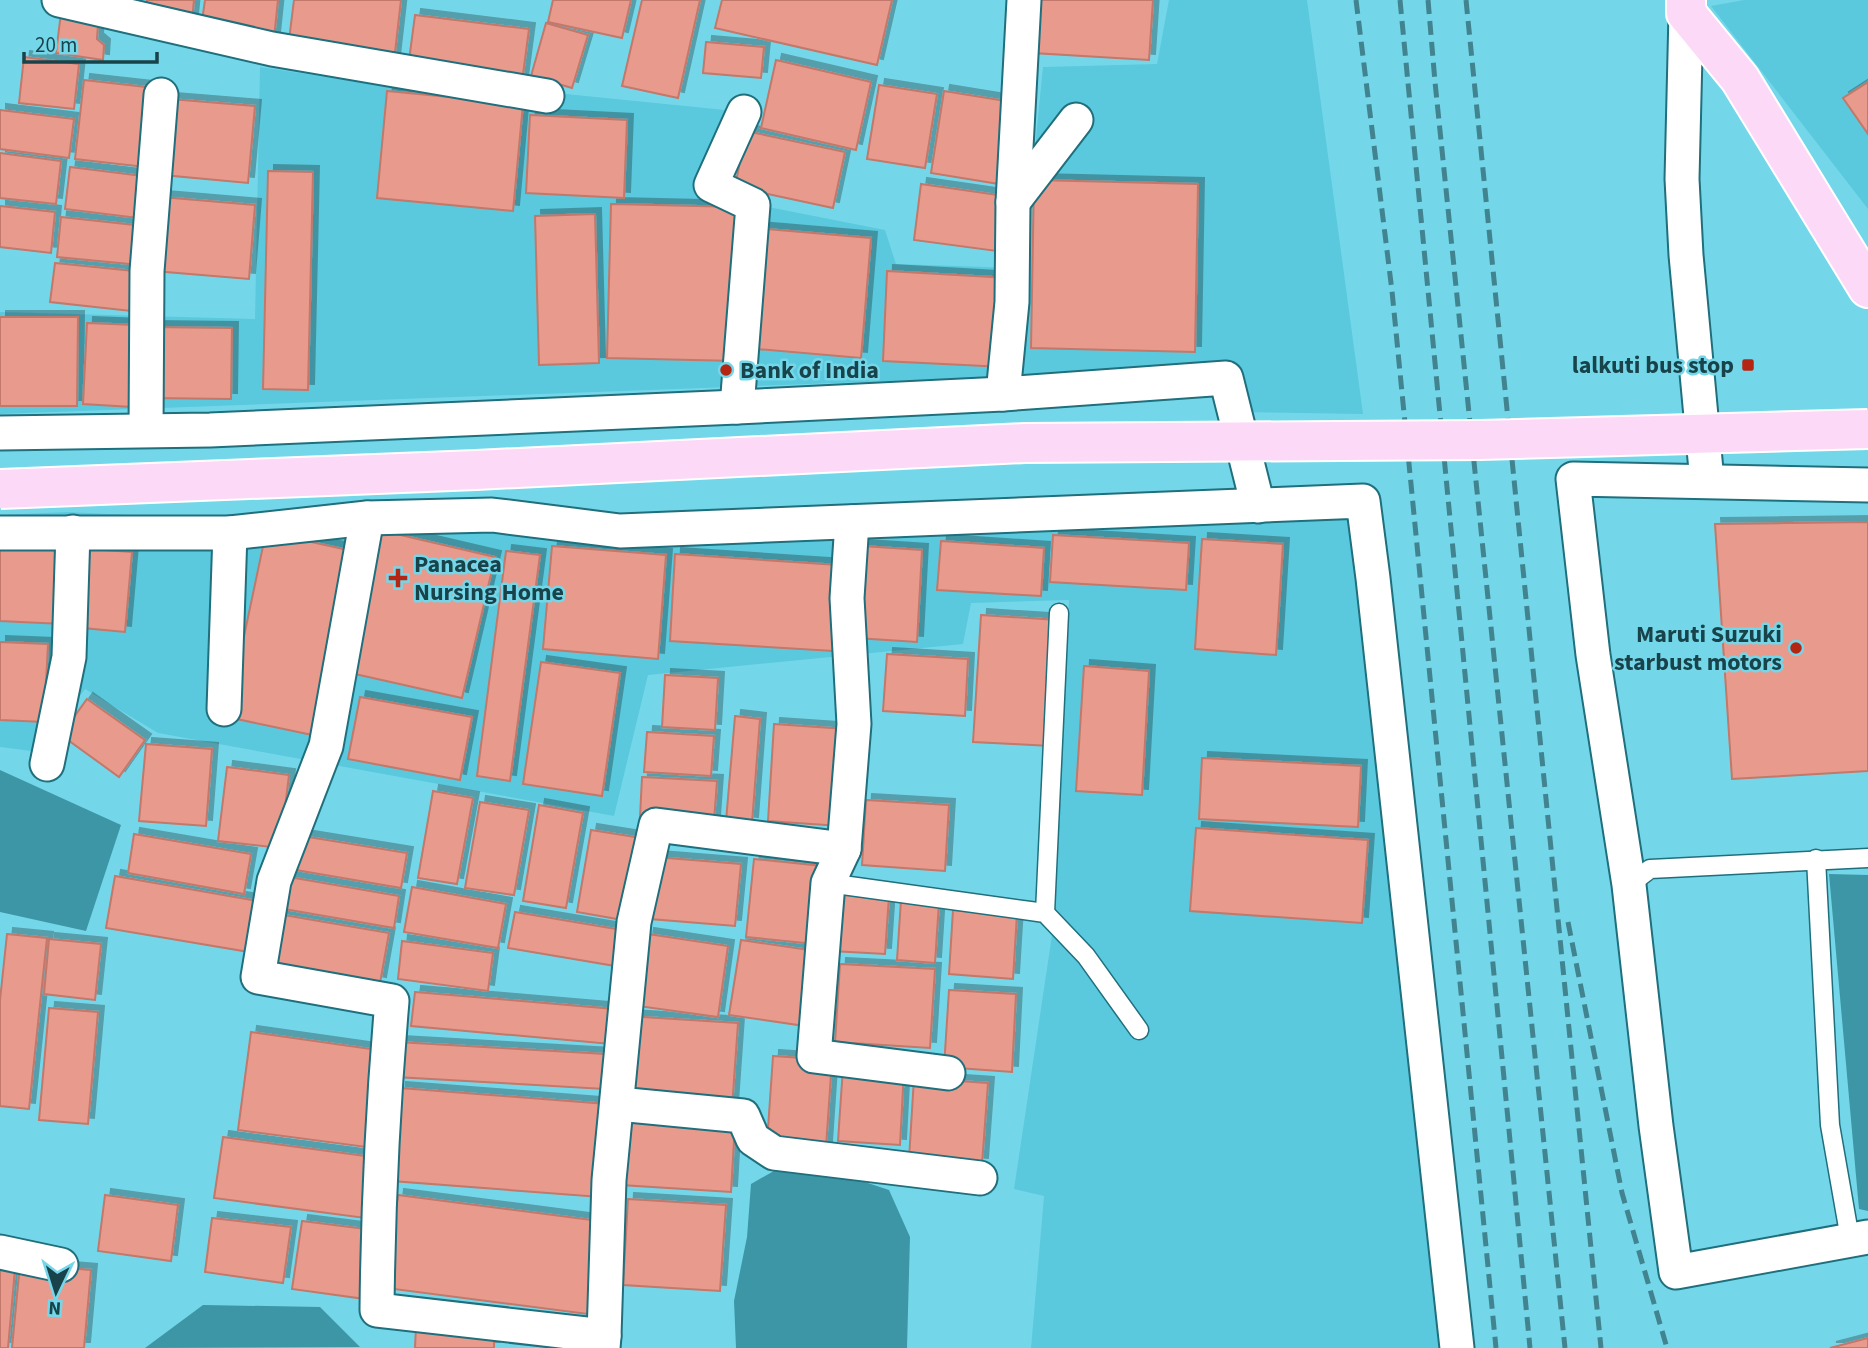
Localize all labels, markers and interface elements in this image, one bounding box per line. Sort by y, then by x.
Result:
scale bar [24,21,158,65]
text: 20 m [35,30,77,60]
place label: lalkuti bus stop [1572,348,1734,383]
place label: Bank of India [740,353,879,388]
marker: lalkuti bus stop [1740,357,1756,373]
marker: Bank of India [718,362,734,378]
place label: Panacea Nursing Home [414,547,564,610]
marker: Panacea Nursing Home [388,568,408,588]
place label: Maruti Suzuki starbust motors [1614,617,1782,680]
marker: Maruti Suzuki starbust motors [1788,640,1804,656]
north arrow [21,1257,91,1327]
text: N [48,1294,62,1321]

